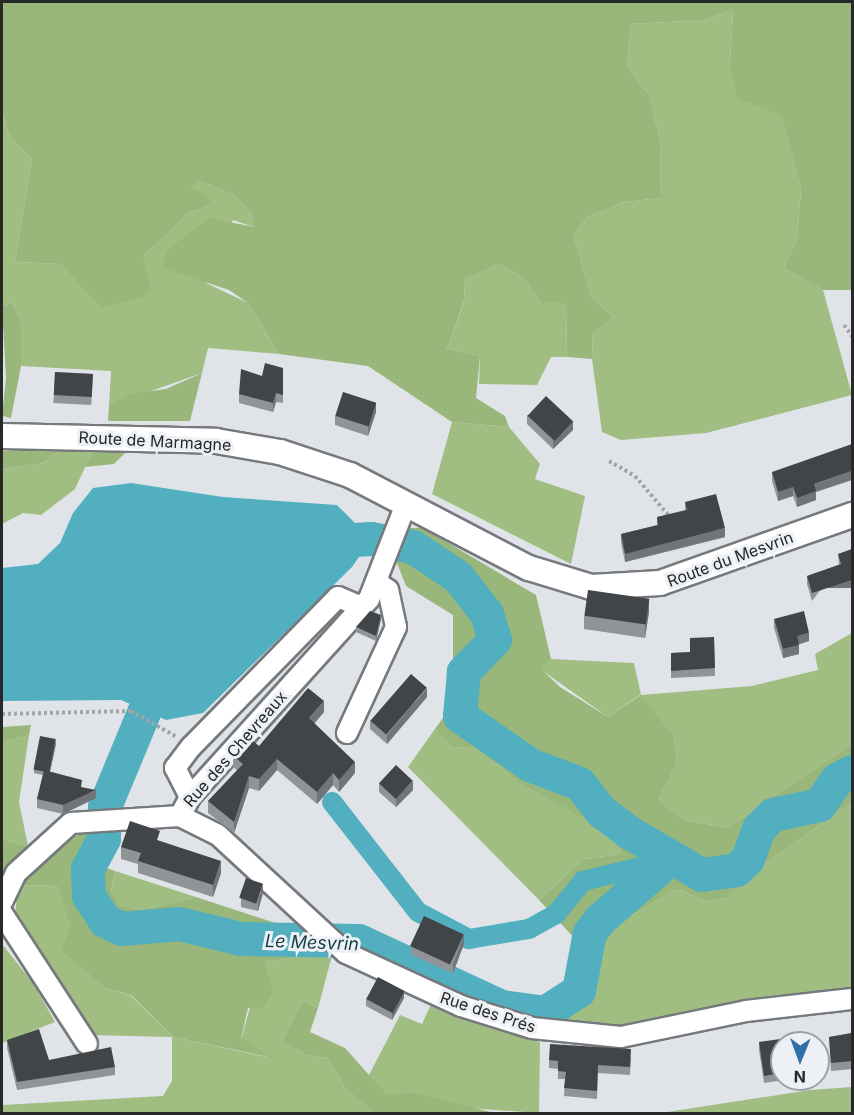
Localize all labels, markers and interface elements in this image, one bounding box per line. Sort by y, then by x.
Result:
street label: Route de Marmagne [78,427,232,455]
street label: Route du Mesvrin [664,527,796,591]
street label: Rue des Chevreaux [179,687,291,811]
water label: Le Mesvrin [265,931,359,955]
street label: Rue des Prés [438,988,538,1036]
north arrow [770,1031,830,1091]
text: N [793,1067,806,1087]

